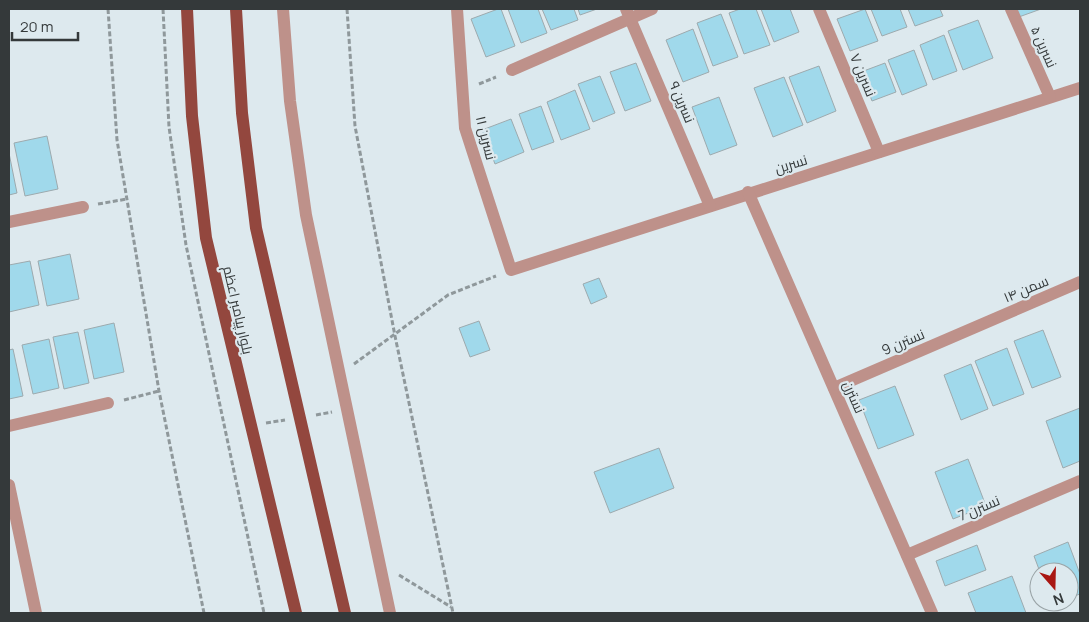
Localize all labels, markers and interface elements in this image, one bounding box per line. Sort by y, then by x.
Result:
scale bar [12,10,79,42]
text: 20 m [20,16,53,37]
street label: نسرین ۵ [1027,23,1062,71]
street label: نسرین ۷ [846,50,881,99]
street label: نسرین ۹ [665,78,700,125]
street label: نسرین ۱۱ [472,114,501,162]
street label: نسرین [772,150,810,177]
street label: بلوار پیامبر اعظم [218,264,258,356]
street label: سمن ۱۴ [1000,271,1051,307]
street label: نسترن 9 [878,324,927,359]
street label: نسترن [839,378,870,416]
street label: نسترن 7 [955,490,1002,525]
north arrow [1029,562,1079,612]
text: N [1051,589,1067,610]

